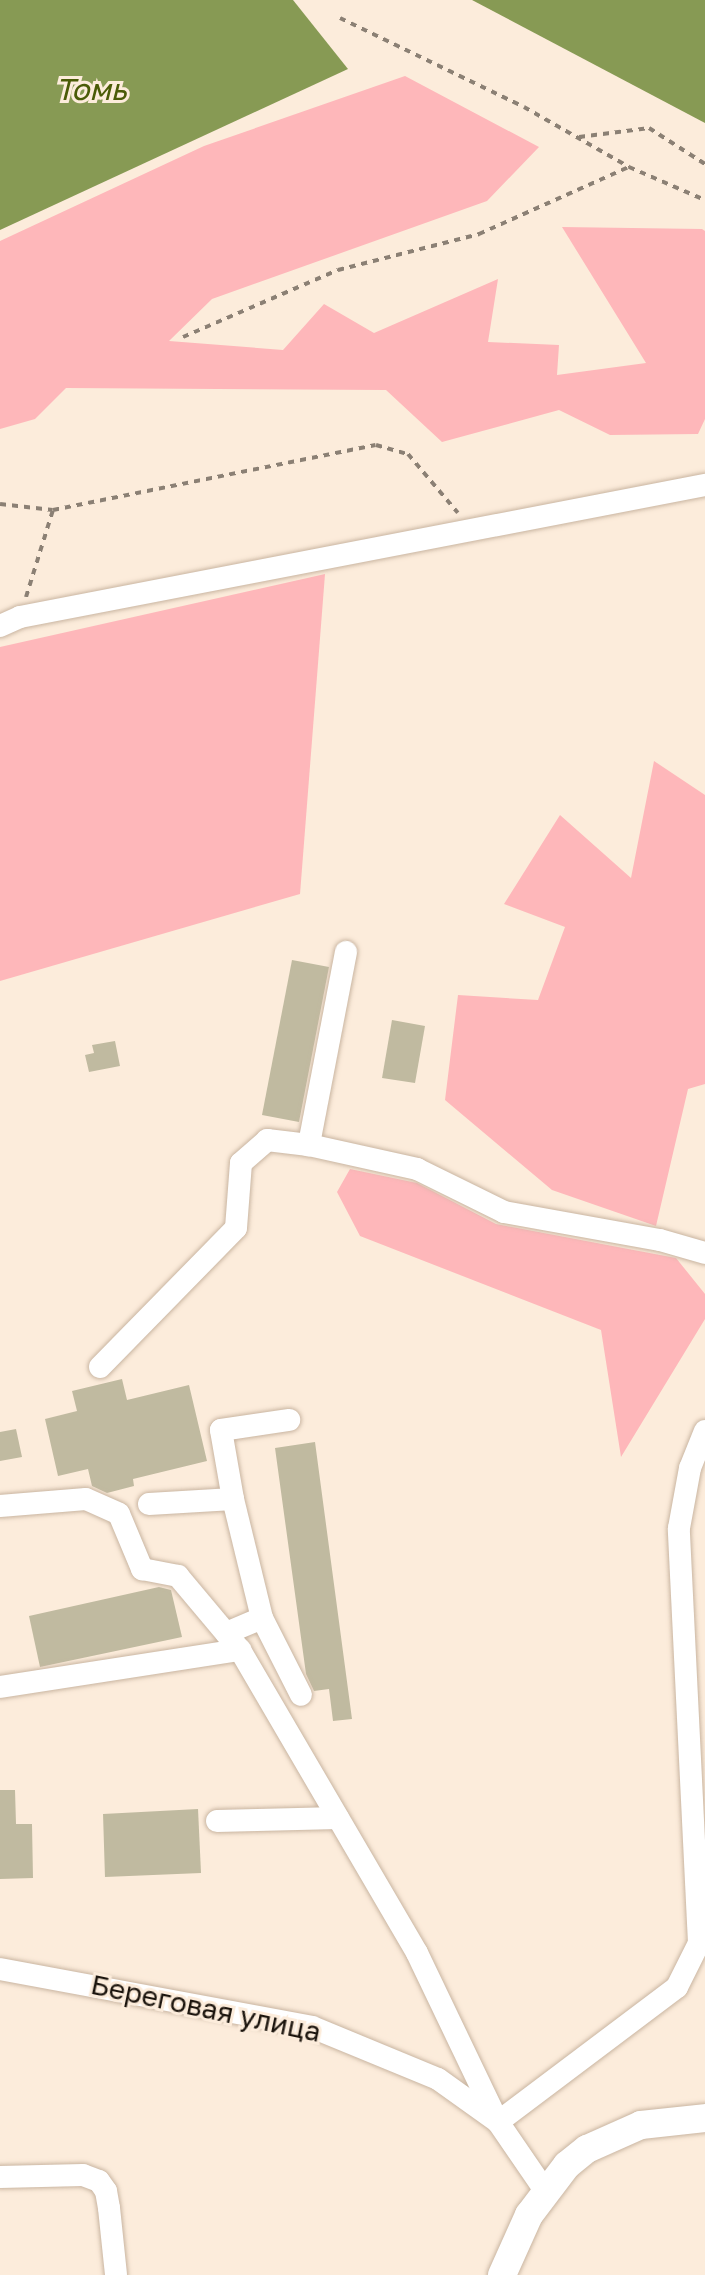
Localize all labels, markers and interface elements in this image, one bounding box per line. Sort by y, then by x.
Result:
water label: Томь [55,71,127,107]
street label: Береговая улица [88,1967,324,2049]

